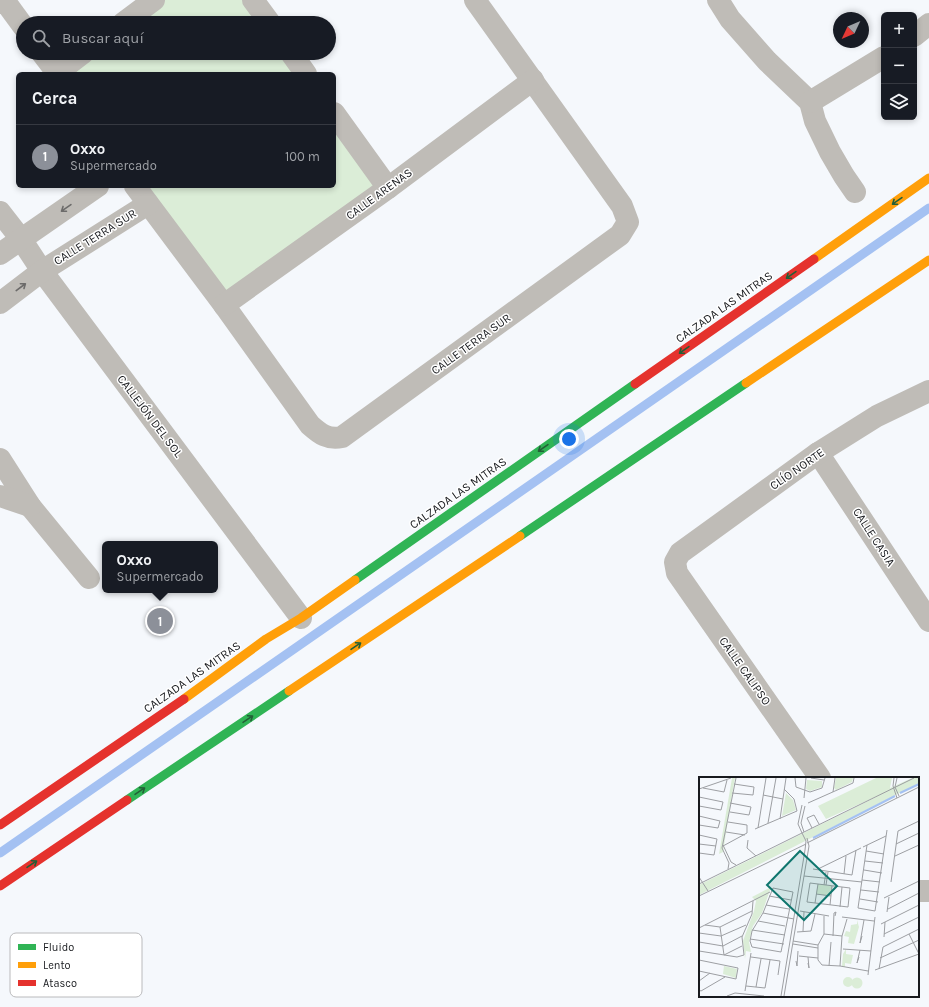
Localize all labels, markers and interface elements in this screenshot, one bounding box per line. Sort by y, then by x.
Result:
north arrow [833,12,869,48]
map controls [881,12,917,120]
button: + [881,12,917,48]
search box [16,16,336,60]
icon: search [30,27,52,49]
text: Buscar aquí [62,29,144,47]
button: − [881,48,917,84]
button: layers [881,84,917,120]
text: Cerca [32,88,77,108]
text: Oxxo [70,140,105,158]
text: 1 [43,149,47,164]
text: 100 m [285,149,320,164]
text: Supermercado [70,158,157,173]
street label: CALLE ARENAS [343,165,415,223]
one-way arrow [892,197,903,205]
one-way arrow [60,204,71,212]
street label: CALLE TERRA SUR [51,206,139,268]
street label: CALZADA LAS MITRAS [673,268,775,346]
one-way arrow [785,271,796,279]
one-way arrow [15,283,26,291]
street label: CALLE TERRA SUR [429,311,513,377]
one-way arrow [679,346,690,354]
street label: CALLEJÓN DEL SOL [114,371,187,460]
your location [559,429,579,449]
one-way arrow [538,444,549,452]
street label: CLÍO NORTE [767,444,827,493]
street label: CALZADA LAS MITRAS [407,454,509,532]
street label: CALLE CASIA [850,505,898,569]
popup [102,541,218,593]
text: Oxxo [117,551,152,569]
text: Supermercado [117,569,203,584]
pin: 1 [147,606,173,636]
street label: CALLE CALIPSO [716,634,774,708]
street label: CALZADA LAS MITRAS [141,638,243,716]
one-way arrow [350,642,361,650]
one-way arrow [242,715,253,723]
inset map [699,777,919,997]
one-way arrow [134,787,146,795]
one-way arrow [27,860,38,868]
legend [10,933,142,997]
text: Fluido [43,941,74,954]
text: Lento [43,959,71,972]
text: Atasco [43,977,77,990]

